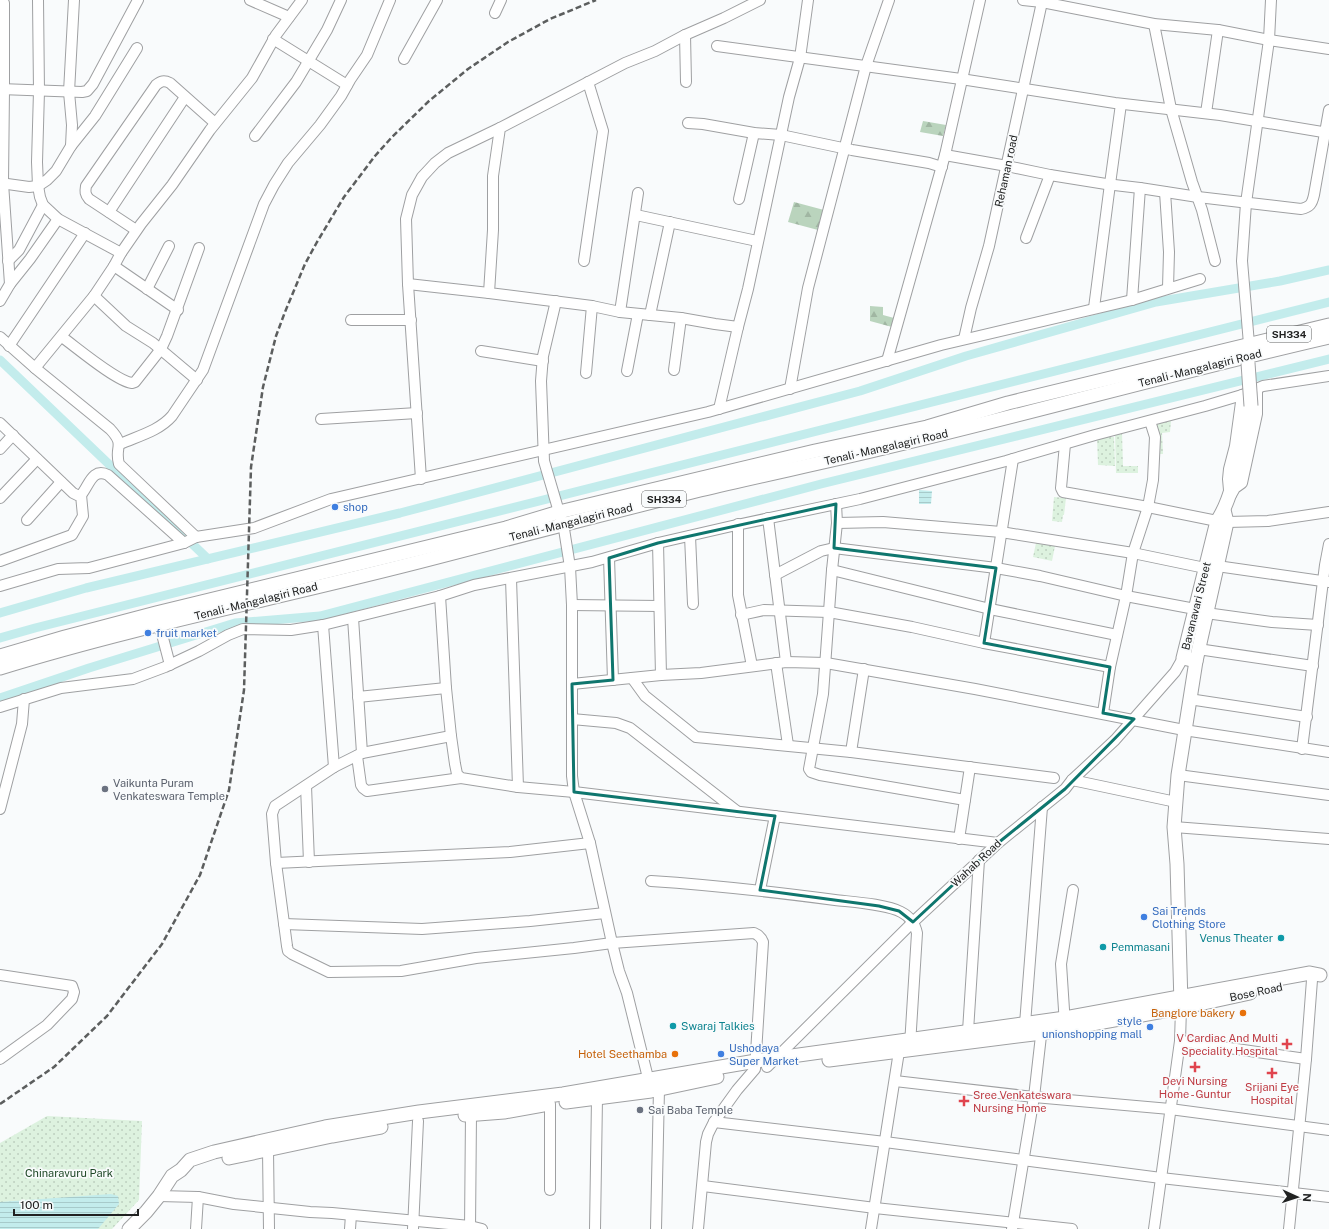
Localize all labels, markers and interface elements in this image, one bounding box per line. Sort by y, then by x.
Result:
street label: Rehaman road [992,134,1020,208]
road number: SH334 [1267,326,1311,342]
street label: Tenali - Mangalagiri Road [1137,347,1263,389]
street label: Tenali - Mangalagiri Road [823,427,949,467]
road number: SH334 [642,491,686,507]
place label: shop [343,501,368,513]
street label: Tenali - Mangalagiri Road [508,501,634,543]
marker: shop [330,502,340,512]
street label: Bavanavari Street [1179,561,1213,651]
street label: Tenali - Mangalagiri Road [193,580,319,622]
place label: fruit market [156,627,217,639]
marker: fruit market [143,628,153,638]
place label: Vaikunta Puram Venkateswara Temple [113,777,225,802]
marker: Vaikunta Puram Venkateswara Temple [100,784,110,794]
street label: Wahab Road [949,837,1003,889]
place label: Sai Trends Clothing Store [1152,905,1226,930]
marker: Sai Trends Clothing Store [1139,912,1149,922]
place label: Venus Theater [1199,932,1273,944]
marker: Venus Theater [1276,933,1286,943]
place label: Pemmasani [1111,941,1170,953]
marker: Pemmasani [1098,942,1108,952]
street label: Bose Road [1228,981,1284,1003]
place label: Banglore bakery [1151,1007,1235,1019]
marker: Banglore bakery [1238,1008,1248,1018]
place label: style unionshopping mall [1042,1015,1142,1040]
place label: Swaraj Talkies [681,1020,755,1032]
marker: Swaraj Talkies [668,1021,678,1031]
marker: style unionshopping mall [1145,1022,1155,1032]
place label: V Cardiac And Multi Speciality Hospital [1177,1032,1278,1057]
marker: V Cardiac And Multi Speciality Hospital [1281,1038,1293,1050]
place label: Ushodaya Super Market [729,1042,799,1067]
place label: Hotel Seethamba [578,1048,667,1060]
marker: Hotel Seethamba [670,1049,680,1059]
marker: Ushodaya Super Market [716,1049,726,1059]
marker: Devi Nursing Home - Guntur [1189,1061,1201,1073]
marker: Srijani Eye Hospital [1266,1067,1278,1079]
place label: Devi Nursing Home - Guntur [1159,1075,1231,1100]
place label: Srijani Eye Hospital [1245,1081,1299,1106]
place label: Sree Venkateswara Nursing Home [973,1089,1071,1114]
marker: Sree Venkateswara Nursing Home [958,1095,970,1107]
place label: Sai Baba Temple [648,1104,733,1116]
marker: Sai Baba Temple [635,1105,645,1115]
park label: Chinaravuru Park [25,1167,113,1179]
north arrow [1277,1177,1317,1217]
scale bar [14,1191,138,1217]
text: N [1301,1193,1313,1202]
text: 100 m [20,1198,53,1212]

